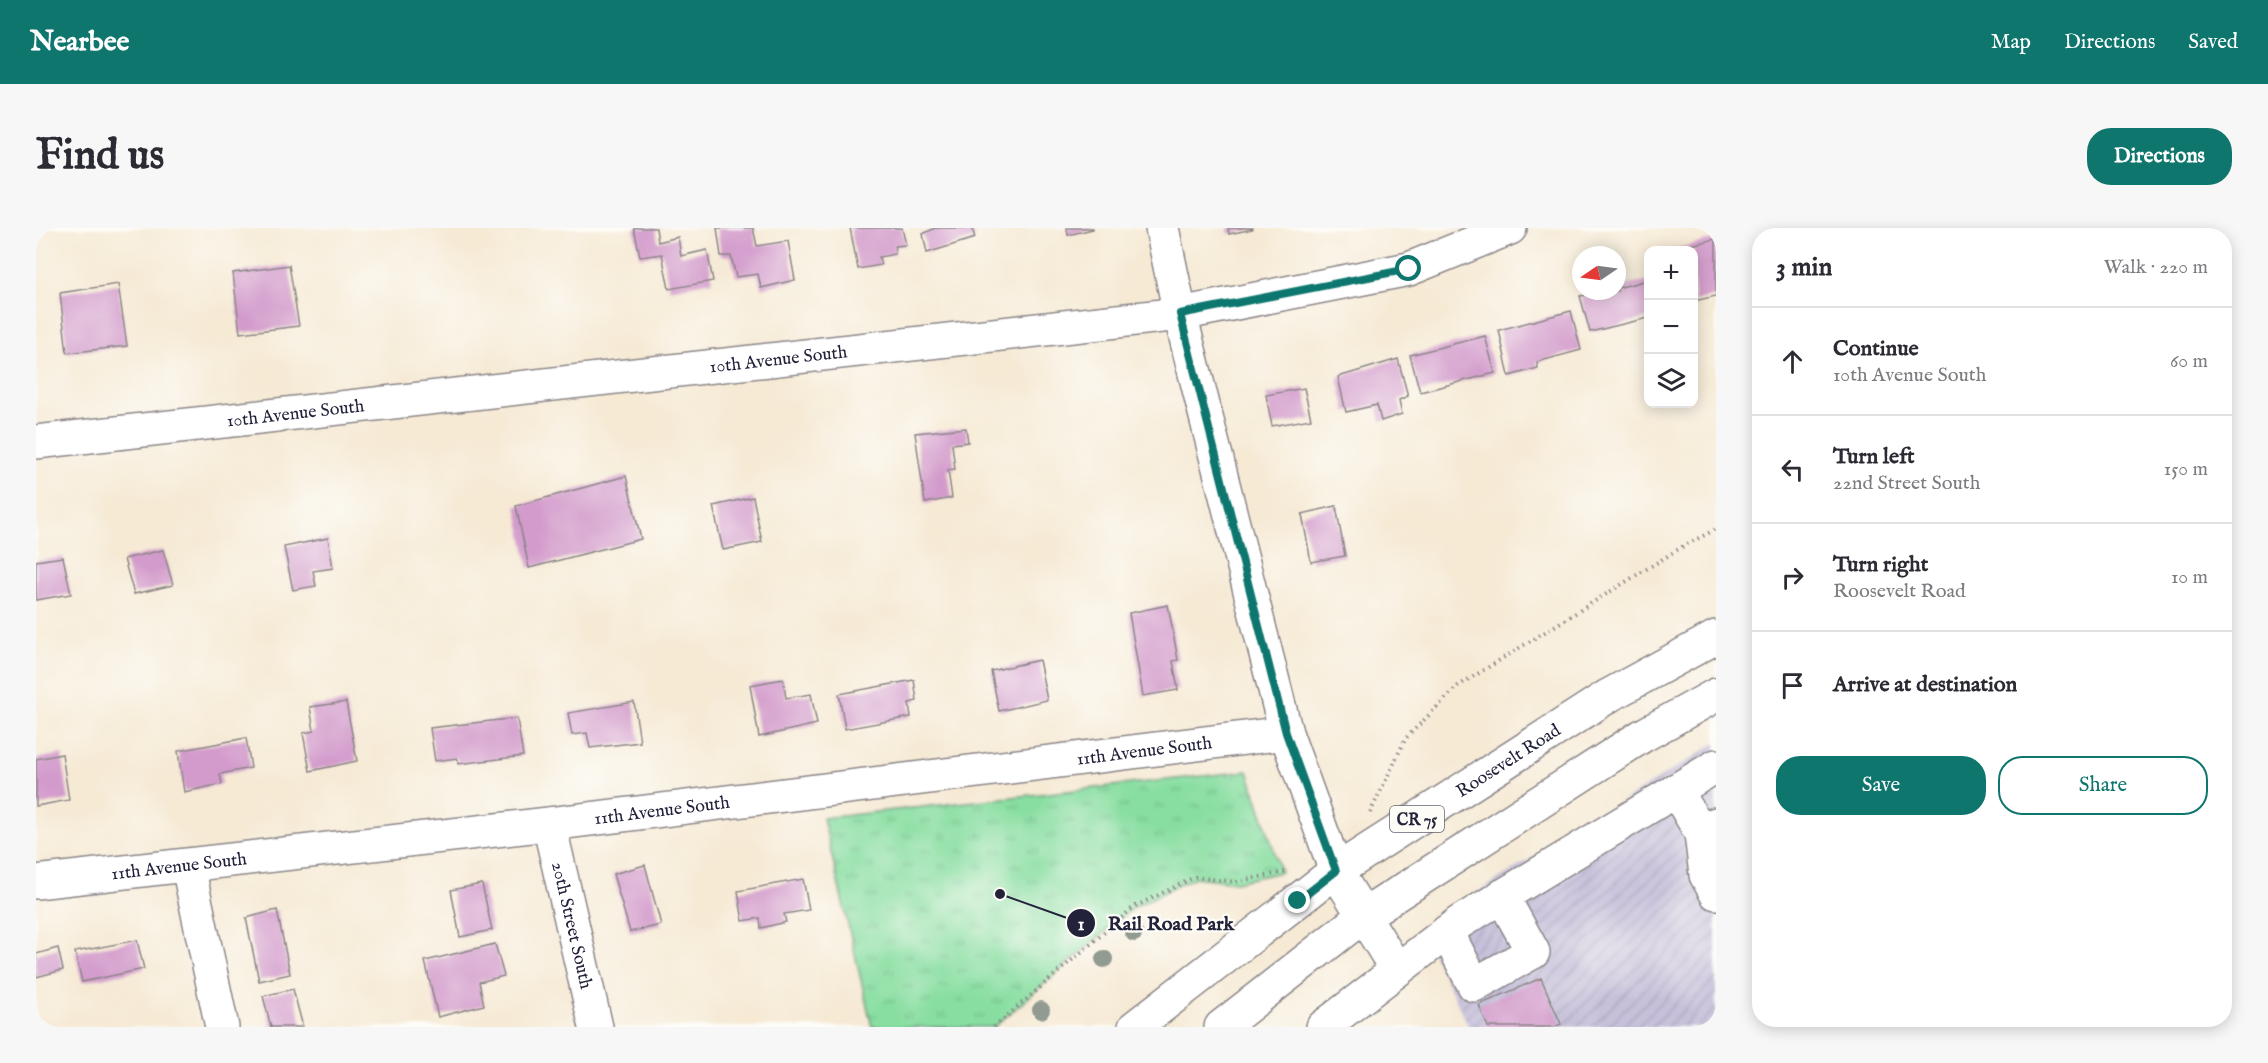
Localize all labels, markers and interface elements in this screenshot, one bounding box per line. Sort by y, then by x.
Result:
text: Nearbee [30,25,129,60]
text: Map [1991,29,2031,56]
text: Directions [2064,29,2155,56]
text: Saved [2188,29,2238,56]
button: Directions [2087,128,2232,185]
text: Find us [36,130,164,183]
north arrow [1572,246,1626,300]
map controls [1644,246,1698,408]
button: + [1644,246,1698,300]
text: 3 min [1776,251,1832,284]
route start [1395,255,1421,281]
text: Walk · 220 m [2104,255,2208,280]
button: − [1644,300,1698,354]
text: Continue [1833,335,1919,363]
street label: 10th Avenue South [709,341,849,380]
icon: ahead [1776,345,1809,378]
text: 60 m [2170,349,2208,374]
button: layers [1644,354,1698,408]
text: 10th Avenue South [1833,363,1986,388]
street label: 10th Avenue South [226,395,366,434]
text: Turn left [1833,443,1915,471]
icon: left [1776,453,1809,486]
text: 150 m [2164,457,2208,482]
text: 22nd Street South [1833,471,1980,496]
text: Turn right [1833,551,1928,579]
icon: right [1776,561,1809,594]
text: 10 m [2171,565,2208,590]
text: Roosevelt Road [1833,579,1966,604]
icon: arrive [1776,669,1809,702]
text: Arrive at destination [1833,671,2017,699]
street label: Roosevelt Road [1452,719,1566,804]
street label: 11th Avenue South [1075,732,1214,772]
button: Save [1776,756,1986,815]
button: Share [1998,756,2208,815]
street label: 11th Avenue South [593,792,731,831]
road number: CR 75 [1390,806,1444,832]
street label: 11th Avenue South [110,848,249,886]
street label: 20th Street South [545,860,597,992]
route end [1284,887,1310,913]
callout: Rail Road Park [1066,904,1247,942]
text: Rail Road Park [1108,912,1236,937]
text: 1 [1078,914,1085,937]

